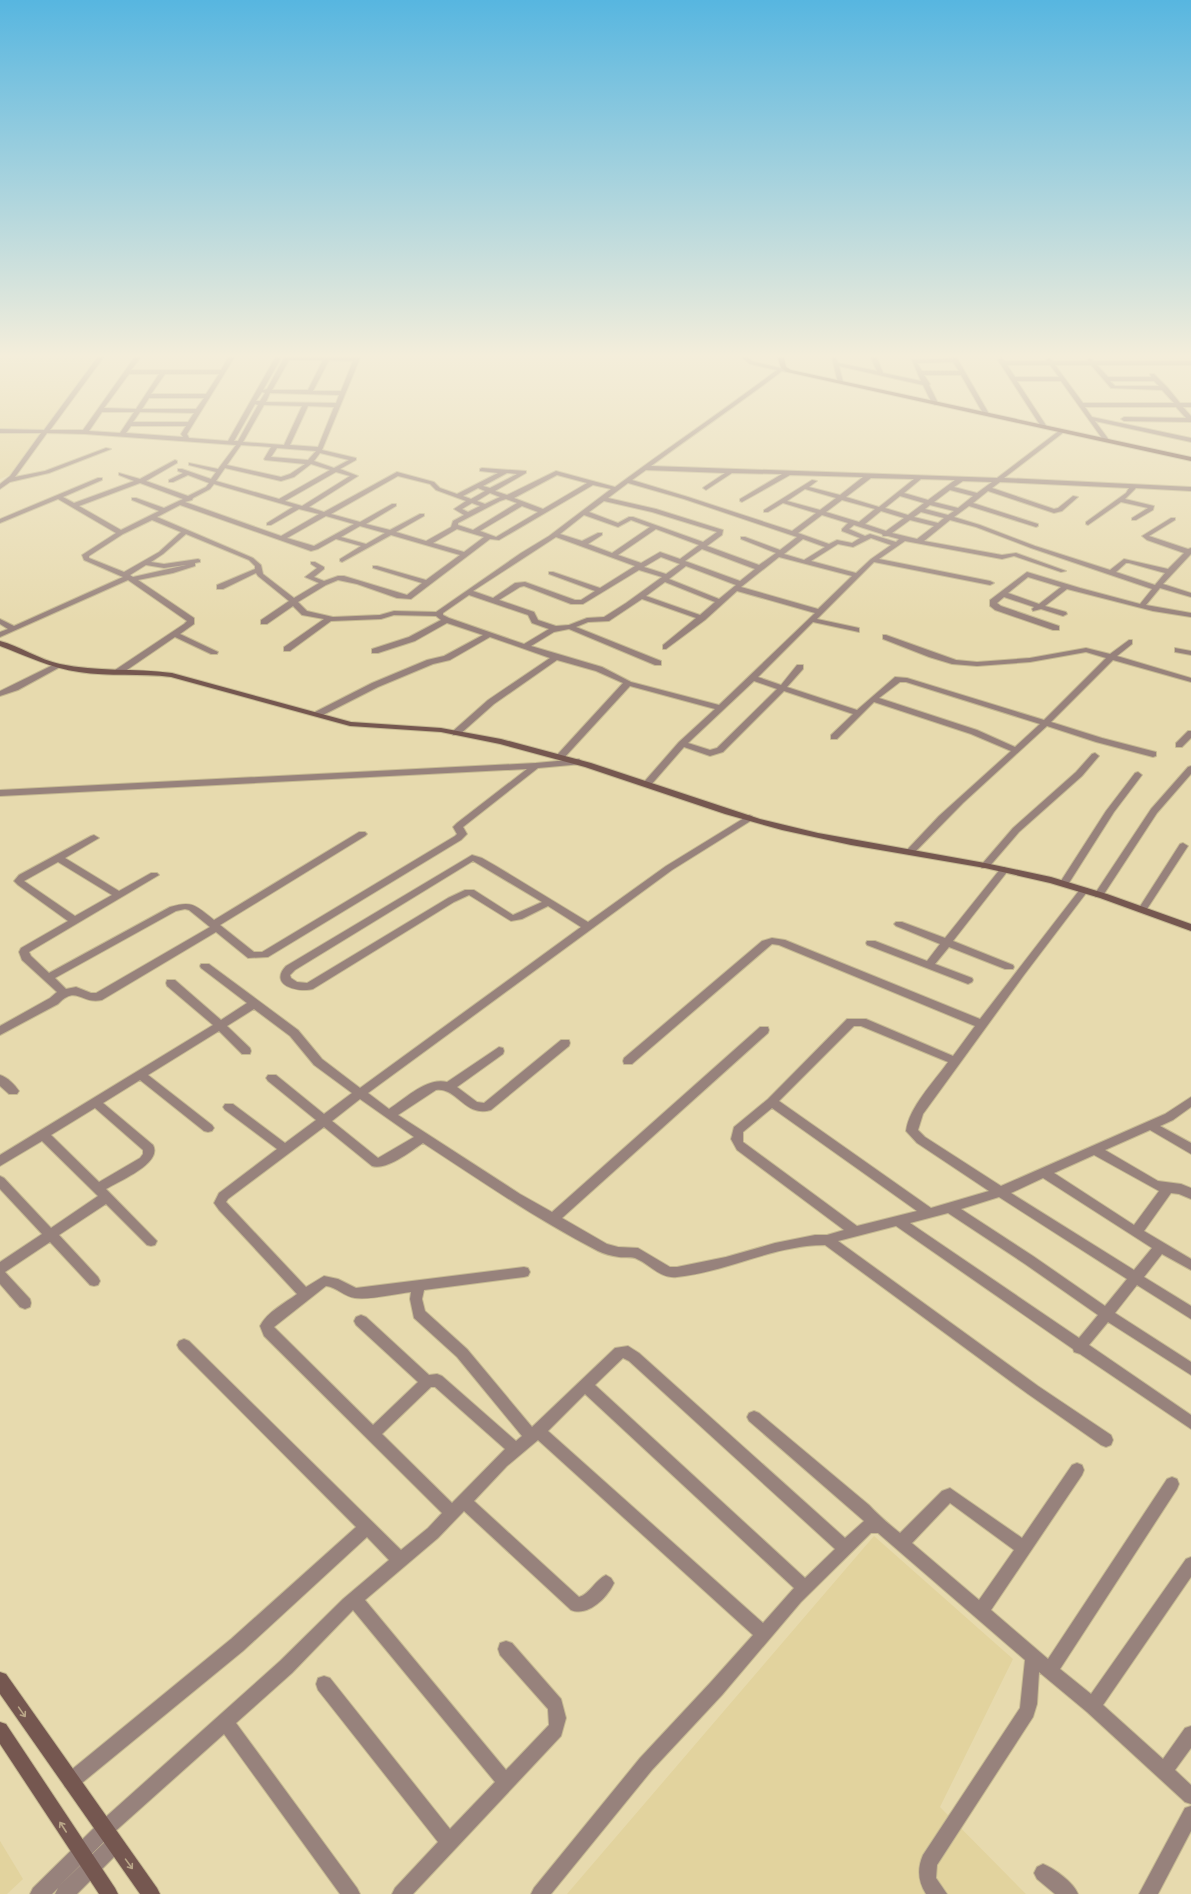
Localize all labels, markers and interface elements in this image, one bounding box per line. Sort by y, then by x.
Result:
one-way arrow [18,1706,26,1717]
one-way arrow [59,1821,67,1833]
one-way arrow [125,1859,133,1870]

